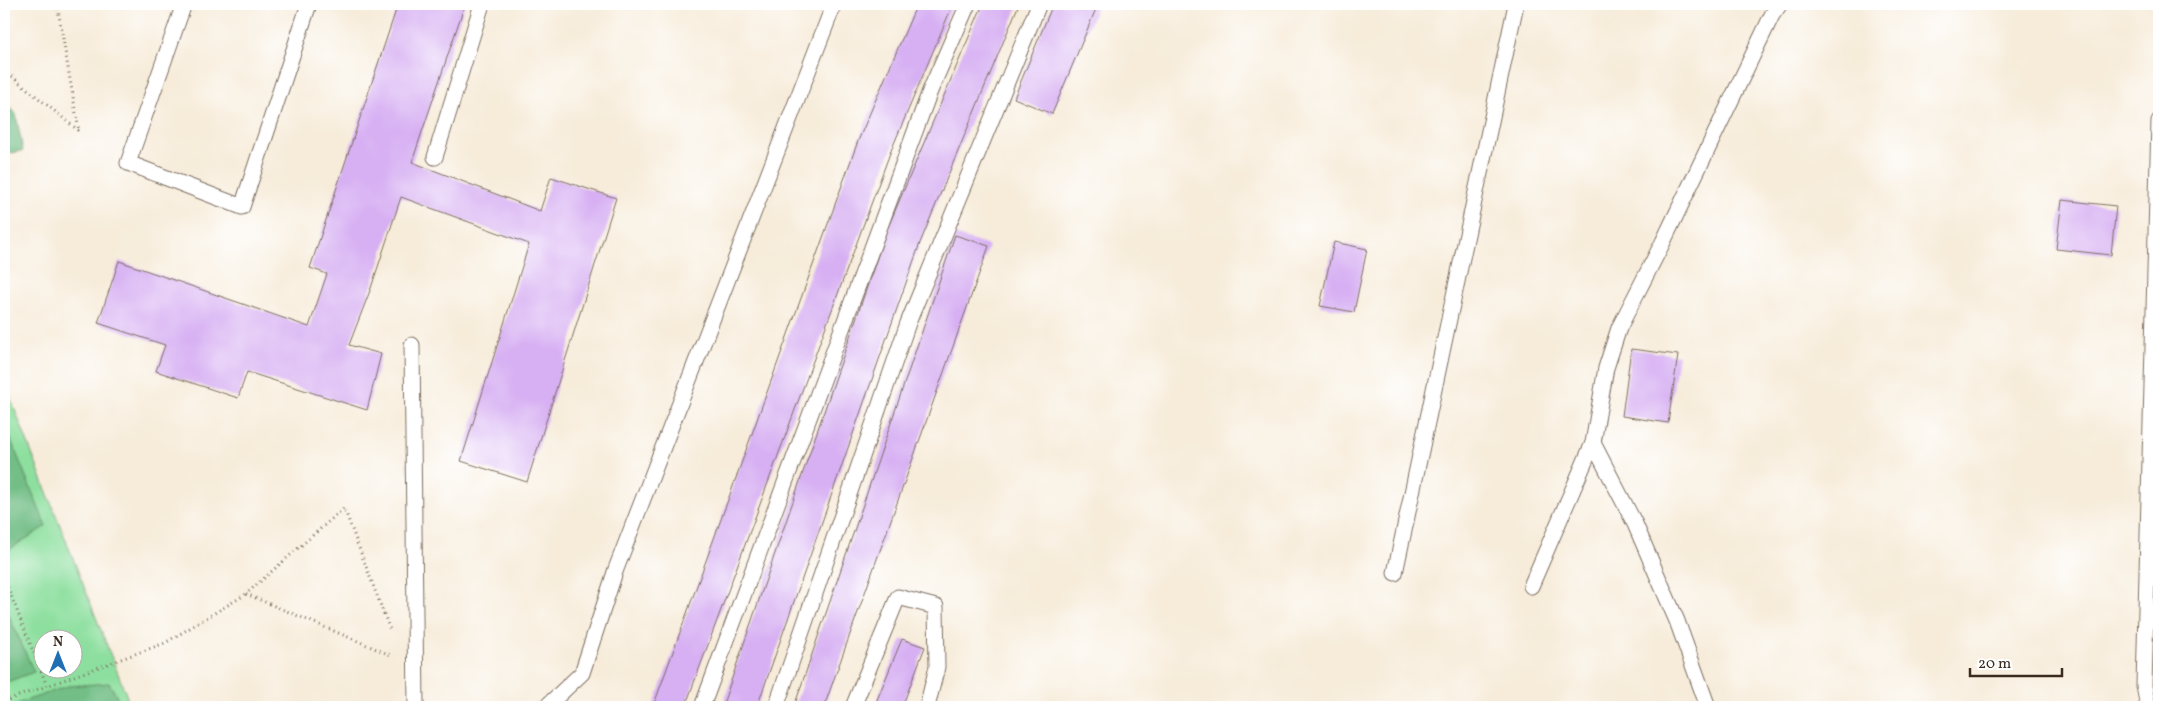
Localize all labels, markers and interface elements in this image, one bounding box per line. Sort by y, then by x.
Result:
north arrow [32,628,82,678]
text: N [53,633,63,652]
scale bar [1970,646,2063,678]
text: 20 m [1978,654,2011,675]

